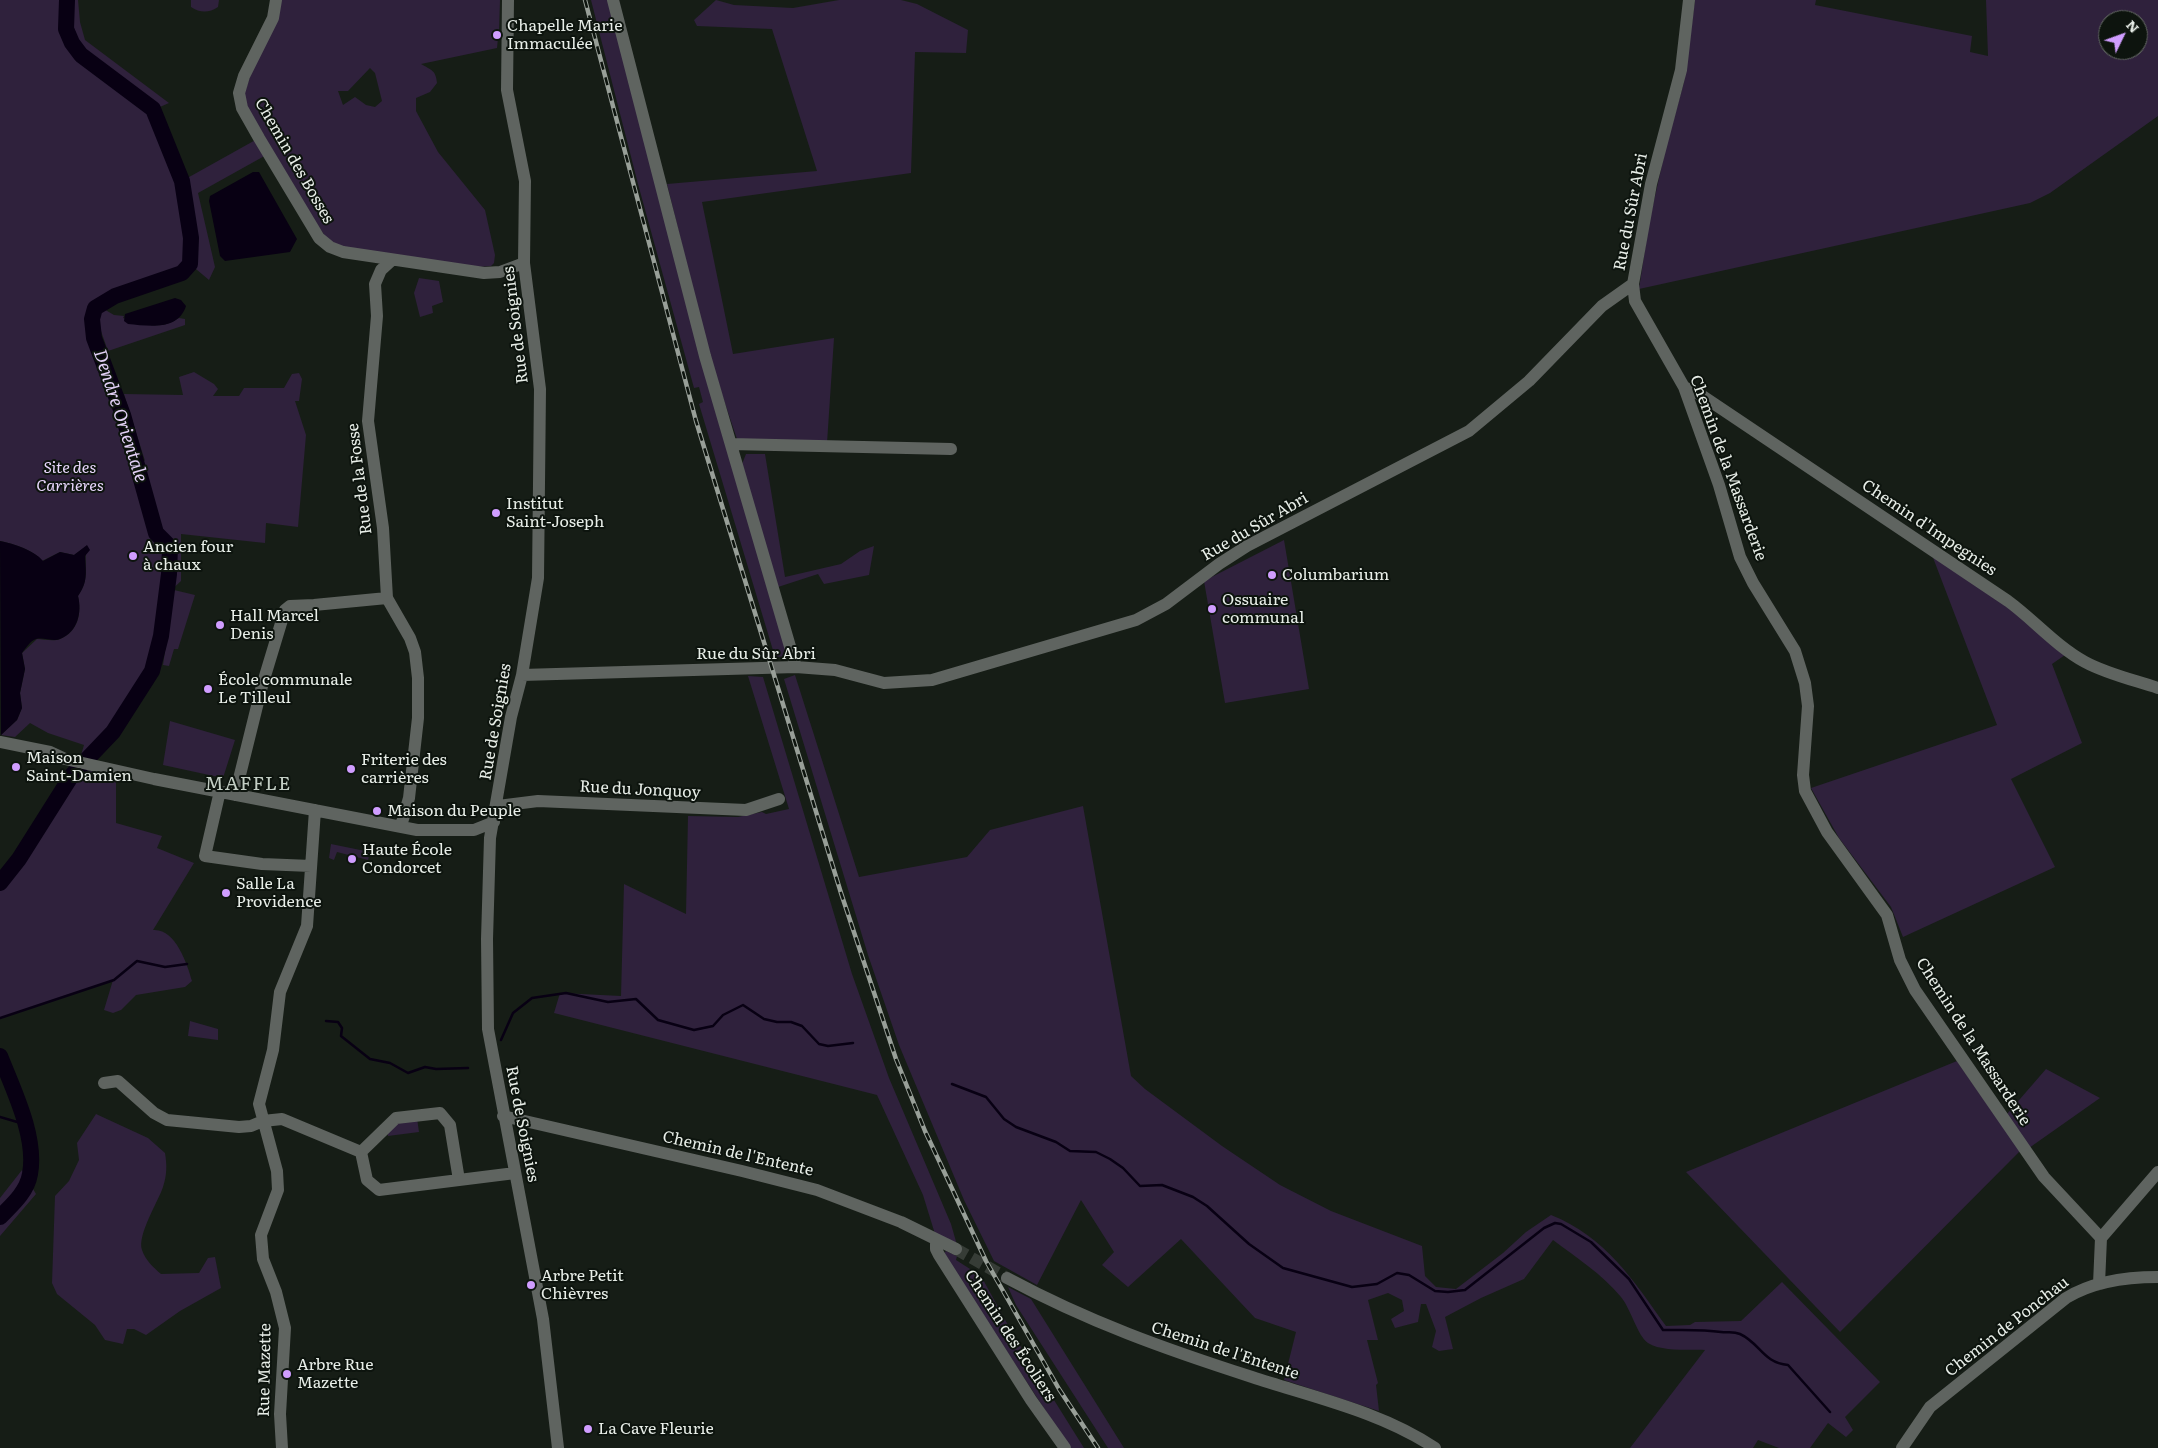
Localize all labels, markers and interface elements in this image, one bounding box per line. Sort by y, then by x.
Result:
north arrow [2098,10,2148,60]
text: N [2122,15,2145,37]
place label: Chapelle Marie Immaculée [507,16,622,54]
marker: Chapelle Marie Immaculée [491,29,503,41]
street label: Chemin des Bosses [250,95,338,227]
street label: Rue du Sûr Abri [1610,151,1652,273]
street label: Rue de Soignies [499,265,533,385]
water label: Dendre Orientale [88,347,152,485]
street label: Chemin de la Massarderie [1685,373,1771,563]
street label: Rue de la Fosse [344,422,376,536]
park label: Site des Carrières [36,458,104,496]
street label: Chemin d'Impegnies [1858,476,2000,580]
street label: Rue du Sûr Abri [1198,489,1312,565]
place label: Institut Saint-Joseph [506,494,604,532]
marker: Institut Saint-Joseph [490,507,502,519]
place label: Ancien four à chaux [143,537,233,575]
marker: Ancien four à chaux [127,550,139,562]
place label: Columbarium [1282,565,1389,585]
marker: Columbarium [1266,569,1278,581]
place label: Ossuaire communal [1222,590,1304,628]
marker: Ossuaire communal [1206,603,1218,615]
place label: Hall Marcel Denis [230,606,319,644]
marker: Hall Marcel Denis [214,619,226,631]
street label: Rue du Sûr Abri [696,644,816,664]
street label: Rue de Soignies [476,662,516,782]
place label: École communale Le Tilleul [218,670,352,708]
marker: École communale Le Tilleul [202,683,214,695]
place label: Maison Saint-Damien [26,748,132,786]
place label: Friterie des carrières [361,750,447,788]
marker: Maison Saint-Damien [10,761,22,773]
marker: Friterie des carrières [345,763,357,775]
district label: MAFFLE [204,773,292,795]
street label: Rue du Jonquoy [579,777,701,803]
place label: Maison du Peuple [387,801,521,821]
marker: Maison du Peuple [371,805,383,817]
place label: Haute École Condorcet [362,840,452,878]
marker: Haute École Condorcet [346,853,358,865]
place label: Salle La Providence [236,874,321,912]
marker: Salle La Providence [220,887,232,899]
street label: Chemin de la Massarderie [1912,955,2034,1129]
street label: Rue de Soignies [501,1064,543,1184]
street label: Chemin de l'Entente [661,1127,815,1181]
place label: Arbre Petit Chièvres [541,1266,624,1304]
street label: Chemin des Écoliers [960,1266,1060,1406]
street label: Chemin de Ponchau [1941,1273,2073,1381]
marker: Arbre Petit Chièvres [525,1279,537,1291]
street label: Chemin de l'Entente [1149,1318,1301,1384]
street label: Rue Mazette [255,1323,275,1417]
place label: Arbre Rue Mazette [297,1355,373,1393]
marker: Arbre Rue Mazette [281,1368,293,1380]
place label: La Cave Fleurie [598,1419,714,1439]
marker: La Cave Fleurie [582,1423,594,1435]

